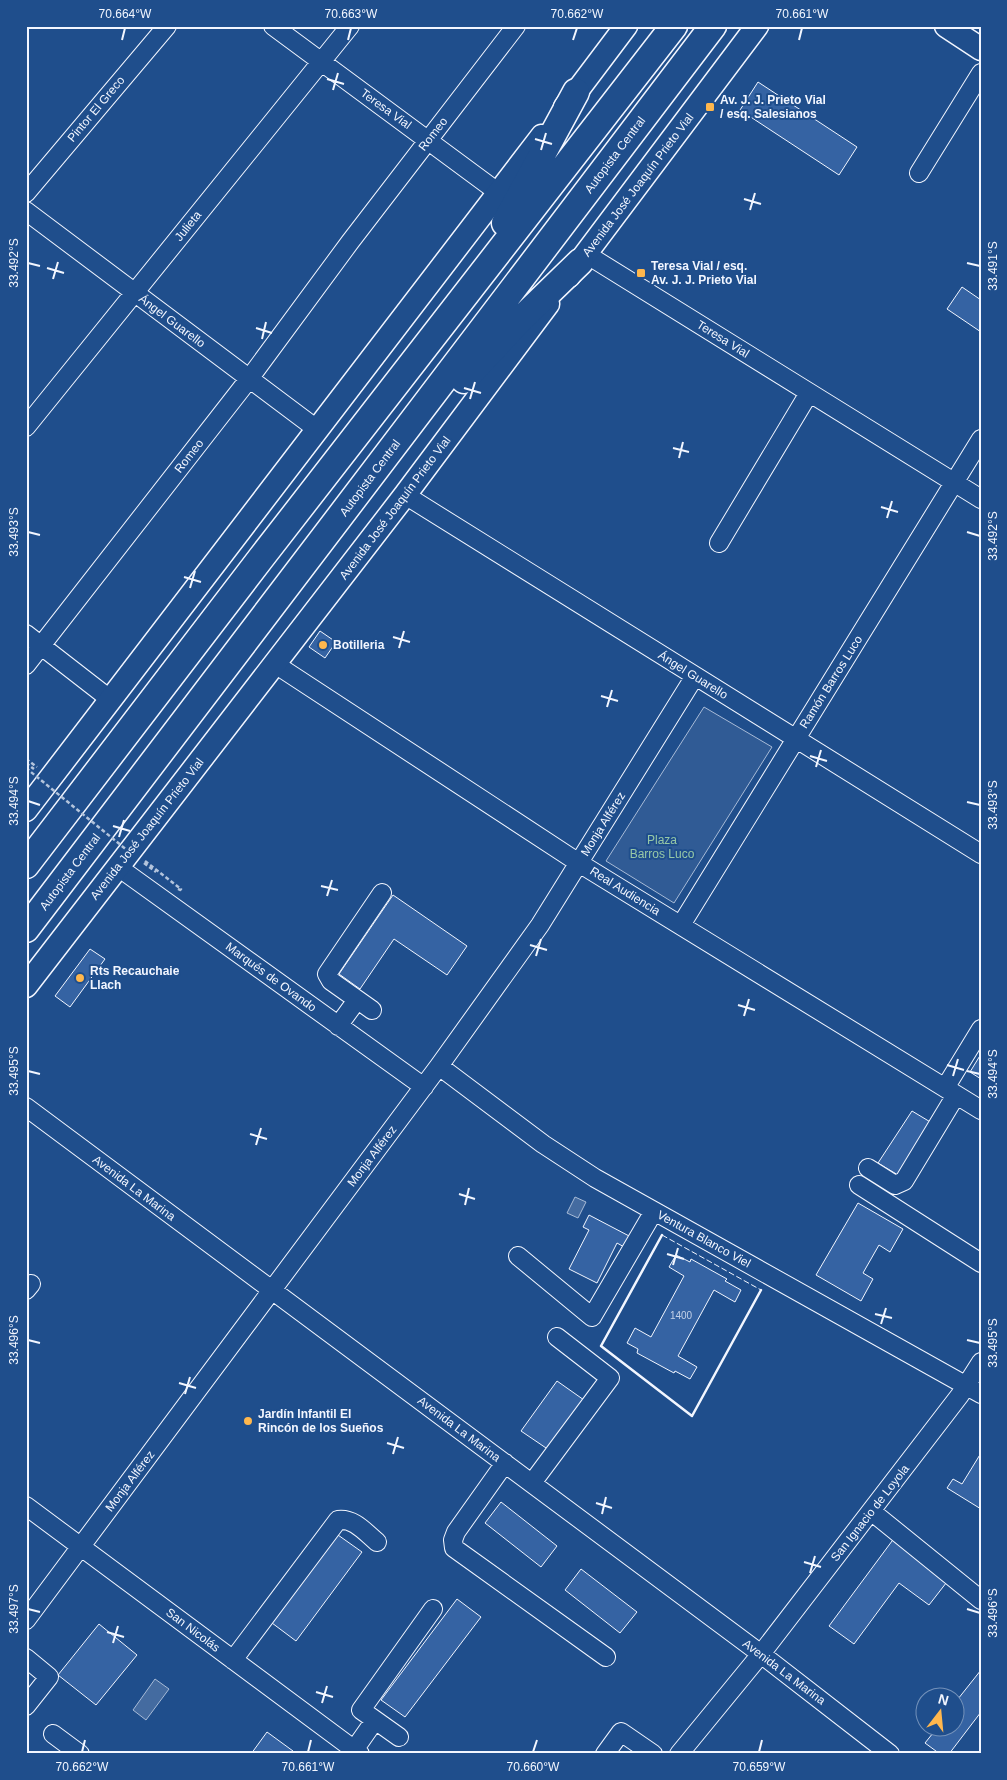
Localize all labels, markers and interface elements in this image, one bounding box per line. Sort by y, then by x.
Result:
text: 70.664°W [99,7,152,21]
text: 70.663°W [325,7,378,21]
text: 70.662°W [551,7,604,21]
text: 70.661°W [776,7,829,21]
street label: Pintor El Greco [64,73,128,145]
street label: Teresa Vial [358,86,414,132]
place label: Av. J. J. Prieto Vial / esq. Salesianos [720,93,826,121]
marker: Av. J. J. Prieto Vial / esq. Salesianos [704,101,716,113]
street label: Avenida José Joaquín Prieto Vial [580,111,696,259]
street label: Romeo [416,114,451,154]
street label: Autopista Central [582,114,648,196]
street label: Julieta [172,208,205,244]
text: 33.492°S [7,238,21,288]
text: 33.491°S [986,241,1000,291]
place label: Teresa Vial / esq. Av. J. J. Prieto Vial [651,259,757,287]
marker: Teresa Vial / esq. Av. J. J. Prieto Vial [635,267,647,279]
street label: Ángel Guarello [136,291,209,351]
street label: Teresa Vial [694,317,752,361]
street label: Avenida José Joaquín Prieto Vial [337,434,453,582]
street label: Romeo [172,436,207,476]
street label: Autopista Central [337,437,403,519]
text: 33.493°S [7,507,21,557]
text: 33.492°S [986,511,1000,561]
street label: Ramón Barros Luco [797,633,865,731]
place label: Botilleria [333,638,385,652]
marker: Botilleria [317,639,329,651]
street label: Ángel Guarello [656,647,731,702]
street label: Avenida José Joaquín Prieto Vial [87,755,207,903]
text: 33.494°S [7,776,21,826]
text: 33.493°S [986,780,1000,830]
street label: Monja Alférez [578,789,628,859]
street label: Autopista Central [37,831,103,913]
park label: Plaza Barros Luco [630,833,695,861]
street label: Real Audiencia [587,864,663,918]
street label: Marqués de Ovando [223,939,319,1015]
place label: Rts Recauchaie Llach [90,964,180,992]
marker: Rts Recauchaie Llach [74,972,86,984]
text: 33.495°S [7,1046,21,1096]
text: 33.494°S [986,1049,1000,1099]
street label: Monja Alférez [345,1123,399,1189]
street label: Avenida La Marina [90,1152,178,1224]
street label: Ventura Blanco Viel [655,1208,753,1270]
house number: 1400 [670,1310,693,1321]
text: 33.496°S [7,1315,21,1365]
text: 33.495°S [986,1318,1000,1368]
street label: Avenida La Marina [415,1393,503,1465]
place label: Jardín Infantil El Rincón de los Sueños [258,1407,384,1435]
marker: Jardín Infantil El Rincón de los Sueños [242,1415,254,1427]
street label: Monja Alférez [103,1448,157,1514]
street label: San Ignacio de Loyola [828,1462,912,1564]
text: 33.497°S [7,1584,21,1634]
text: 33.496°S [986,1588,1000,1638]
street label: San Nicolás [163,1605,223,1655]
street label: Avenida La Marina [740,1636,828,1708]
north arrow [914,1688,964,1738]
text: N [937,1690,951,1709]
text: 70.662°W [56,1760,109,1774]
text: 70.661°W [282,1760,335,1774]
text: 70.660°W [507,1760,560,1774]
text: 70.659°W [733,1760,786,1774]

